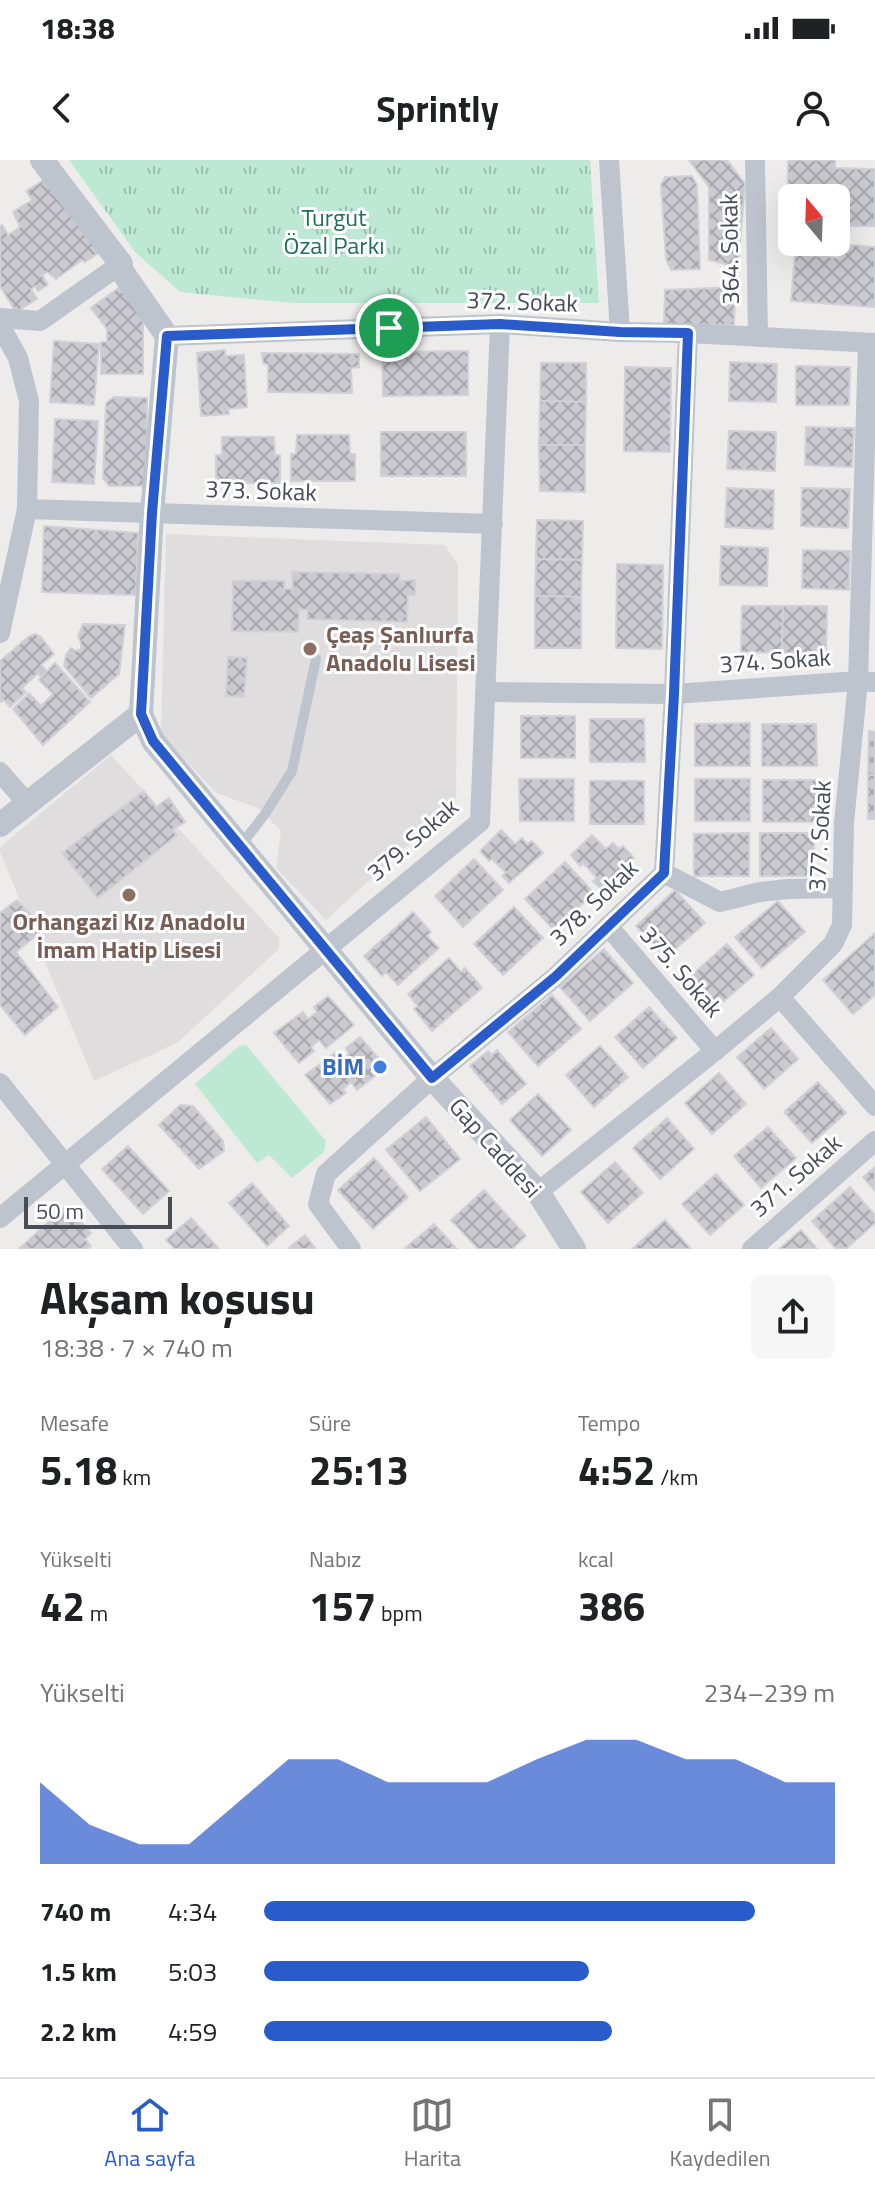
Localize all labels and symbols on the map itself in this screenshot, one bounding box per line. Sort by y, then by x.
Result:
north arrow [778,184,850,256]
street label: 364. Sokak [710,193,748,305]
park label: Turgut Özal Parkı [284,199,384,263]
street label: 372. Sokak [466,281,579,321]
pin [355,294,423,362]
street label: 373. Sokak [205,470,318,510]
place label: Çeaş Şanlıurfa Anadolu Lisesi [326,616,476,680]
street label: 374. Sokak [718,638,832,682]
marker: Çeaş Şanlıurfa Anadolu Lisesi [301,640,319,658]
street label: 377. Sokak [798,779,840,893]
street label: 379. Sokak [358,789,467,889]
street label: 378. Sokak [541,850,646,954]
marker: Orhangazi Kız Anadolu İmam Hatip Lisesi [120,886,138,904]
place label: Orhangazi Kız Anadolu İmam Hatip Lisesi [12,903,246,967]
street label: 375. Sokak [632,917,732,1026]
place label: BİM [322,1048,364,1084]
marker: BİM [371,1058,389,1076]
street label: Gap Caddesi [441,1089,551,1205]
street label: 371. Sokak [741,1125,850,1225]
scale bar [24,1193,172,1229]

